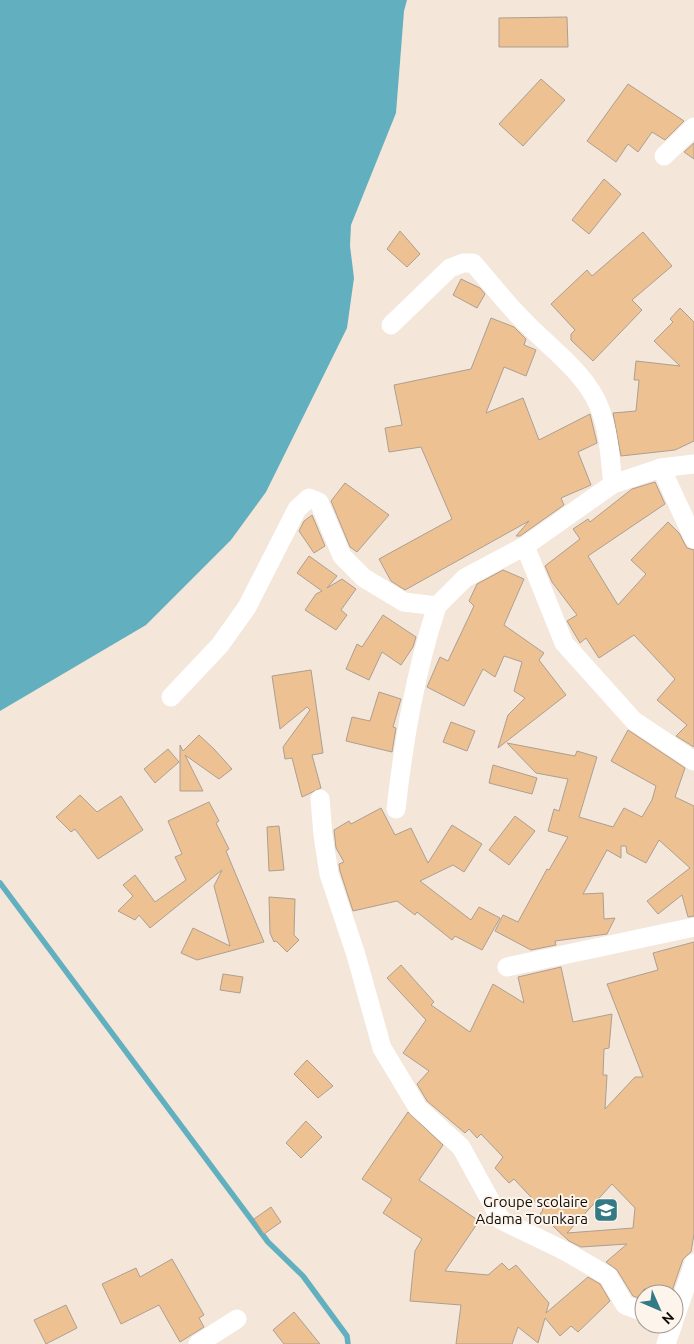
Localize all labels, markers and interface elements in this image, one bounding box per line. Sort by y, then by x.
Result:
place label: Groupe scolaire Adama Tounkara [476,1193,588,1227]
school or university icon: Groupe scolaire Adama Tounkara [593,1197,619,1223]
north arrow [634,1284,684,1334]
text: N [659,1309,678,1328]

